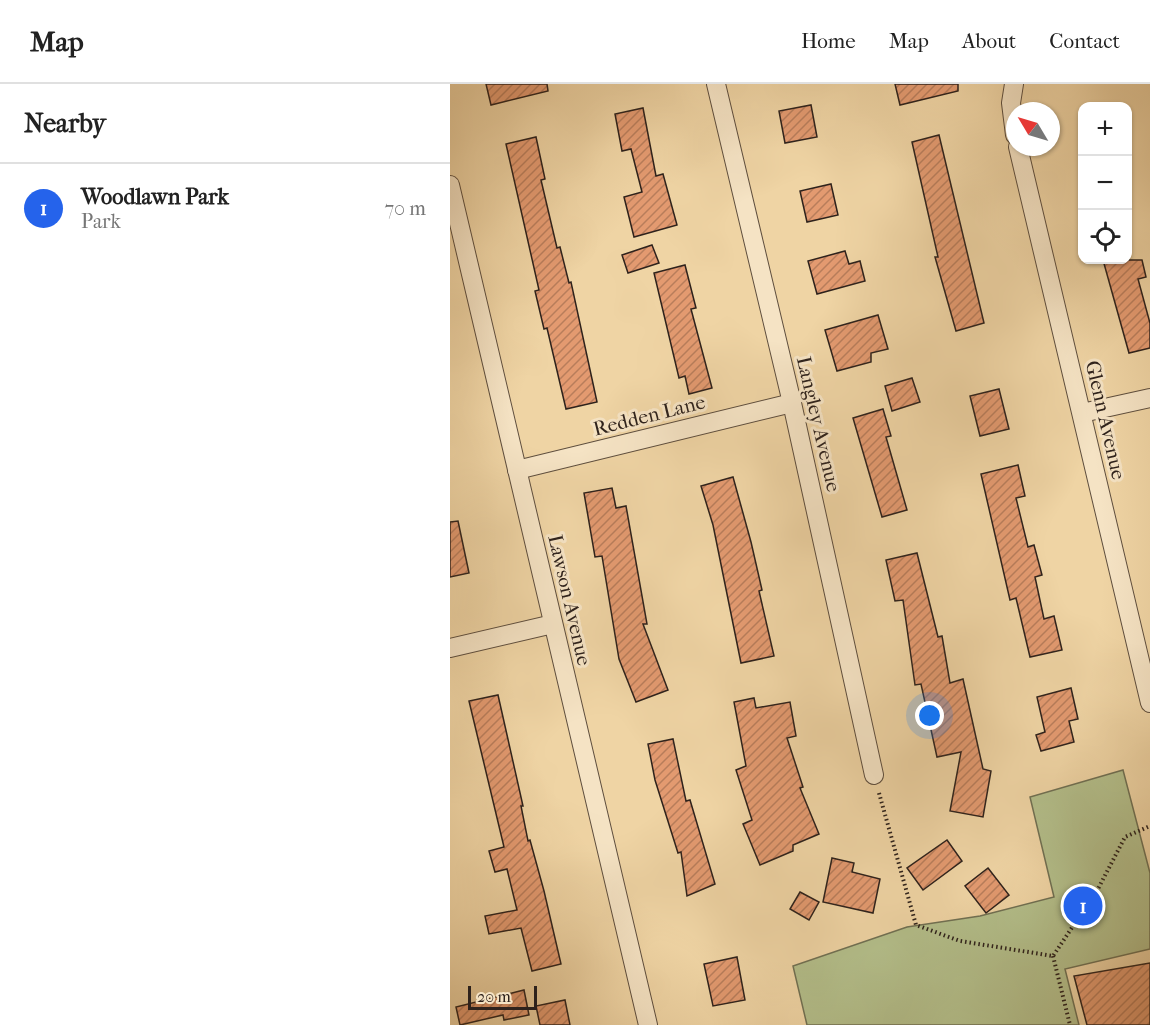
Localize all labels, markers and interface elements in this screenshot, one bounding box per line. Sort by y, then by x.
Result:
text: Map [30,25,84,58]
text: Home [801,29,856,53]
text: Map [889,29,929,53]
text: About [962,29,1016,53]
text: Contact [1049,29,1120,53]
north arrow [1006,102,1060,156]
map controls [1078,102,1132,264]
button: + [1078,102,1132,156]
text: Nearby [24,108,106,139]
button: − [1078,156,1132,210]
text: Woodlawn Park [81,184,229,210]
text: 1 [40,197,47,220]
text: 70 m [384,197,426,220]
text: Park [81,210,121,233]
button: locate [1078,210,1132,264]
street label: Langley Avenue [792,354,845,494]
street label: Glenn Avenue [1081,358,1130,482]
street label: Redden Lane [591,390,708,440]
street label: Lawson Avenue [543,532,596,668]
your location [915,701,944,730]
pin: 1 [1064,884,1102,928]
scale bar [468,983,537,1010]
text: 20 m [477,987,511,1006]

